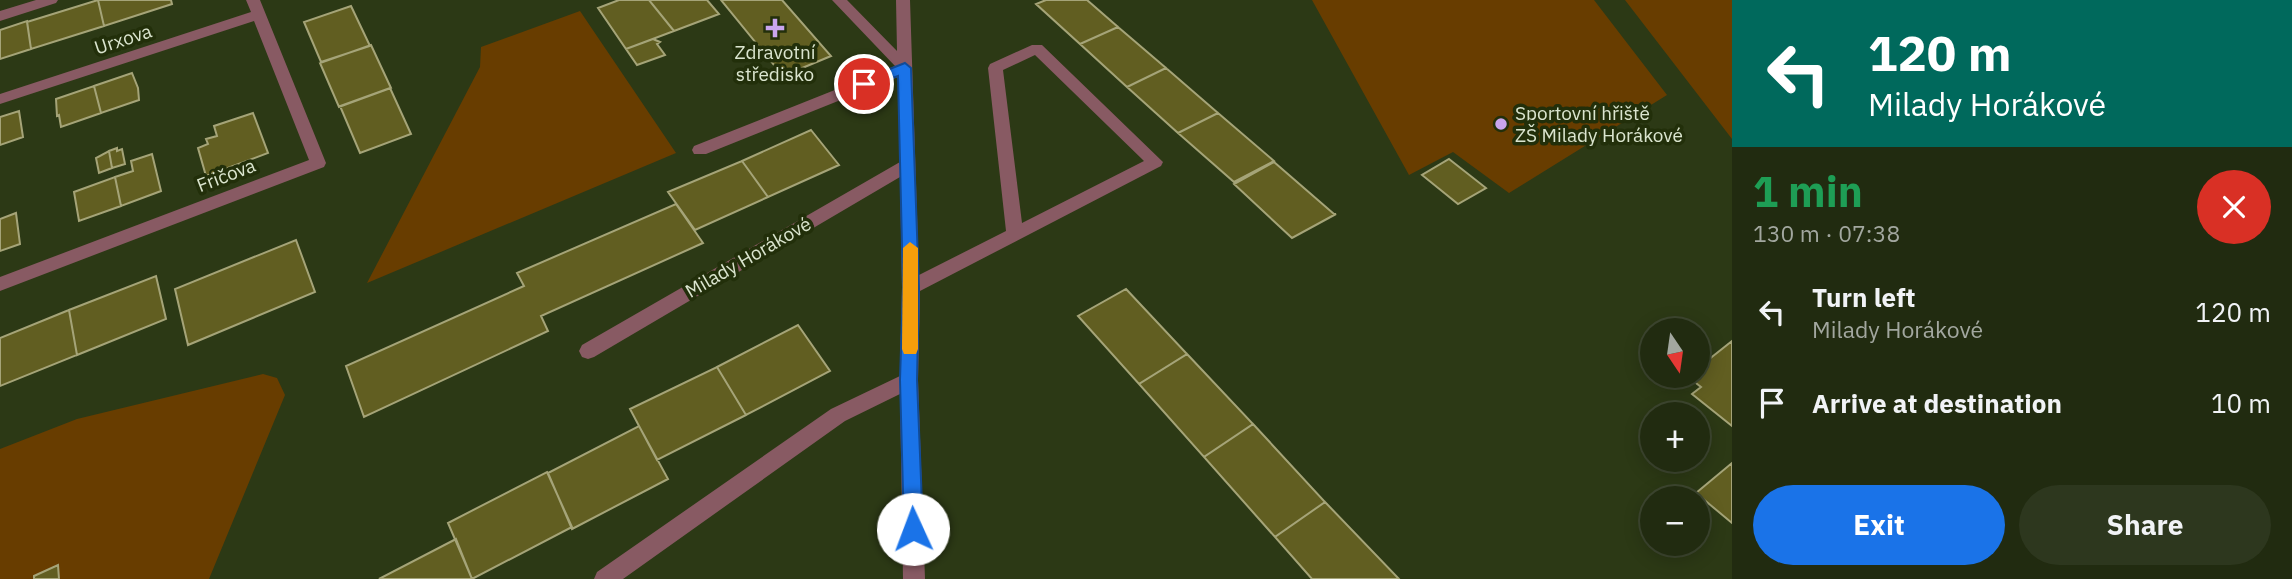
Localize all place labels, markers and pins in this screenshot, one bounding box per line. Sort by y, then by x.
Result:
marker: Zdravotní středisko [765,18,785,38]
place label: Zdravotní středisko [735,40,816,86]
pin [834,54,894,114]
place label: Sportovní hřiště ZŠ Milady Horákové [1515,101,1683,147]
marker: Sportovní hřiště ZŠ Milady Horákové [1493,116,1509,132]

